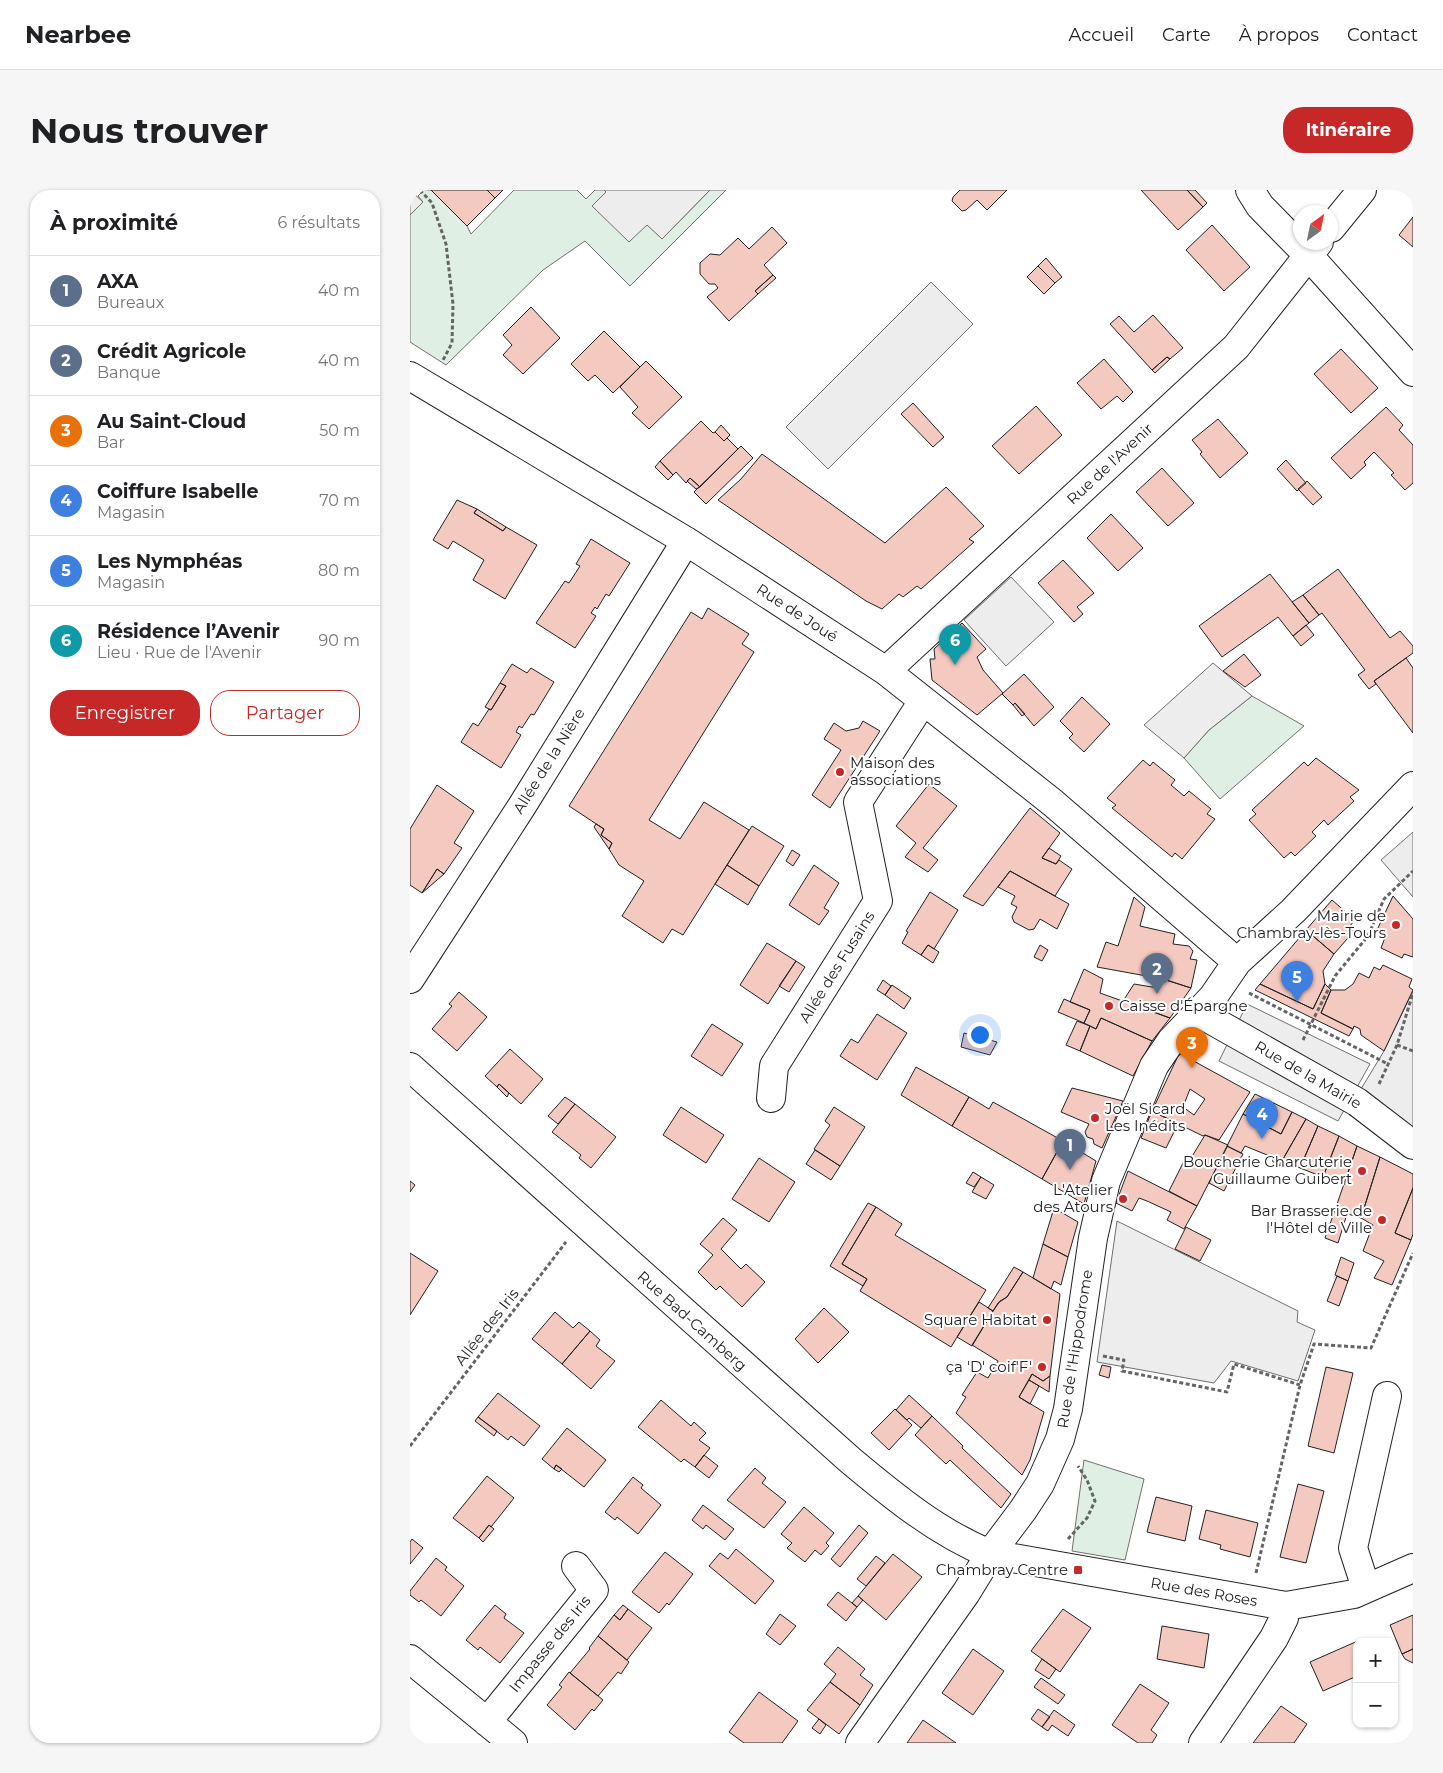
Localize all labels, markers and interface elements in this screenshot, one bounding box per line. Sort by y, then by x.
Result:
text: Nearbee [25,20,131,49]
text: Accueil [1069,24,1134,46]
text: Carte [1162,24,1211,46]
text: À propos [1239,24,1319,46]
text: Contact [1347,24,1418,46]
button: Itinéraire [1283,107,1413,153]
text: Nous trouver [30,109,268,152]
north arrow [1293,205,1338,250]
text: À proximité [50,210,178,235]
text: 6 résultats [278,213,360,232]
text: AXA [97,270,138,293]
text: 1 [63,281,69,300]
text: 40 m [318,281,360,300]
text: Bureaux [97,293,164,312]
text: Crédit Agricole [97,340,246,363]
text: 2 [61,351,71,370]
text: 40 m [318,351,360,370]
text: Banque [97,363,161,382]
text: Au Saint-Cloud [97,410,246,433]
street label: Rue de l'Avenir [1063,419,1157,508]
text: 3 [61,421,71,440]
text: 50 m [319,421,360,440]
text: Bar [97,433,125,452]
text: Coiffure Isabelle [97,480,258,503]
text: 4 [60,491,72,510]
text: 70 m [319,491,360,510]
text: Magasin [97,503,165,522]
text: Les Nymphéas [97,550,242,573]
text: 5 [61,561,71,580]
text: 80 m [318,561,360,580]
text: Magasin [97,573,165,592]
street label: Rue de Joué [753,579,842,646]
text: Résidence l’Avenir [97,620,280,643]
pin: 6 [939,624,971,665]
text: 6 [61,631,71,650]
text: 90 m [318,631,360,650]
text: Lieu · Rue de l'Avenir [97,643,262,662]
button: Enregistrer [50,690,200,736]
button: Partager [210,690,360,736]
street label: Allée de la Nière [508,704,589,817]
place label: Maison des associations [850,753,941,789]
marker: Maison des associations [834,766,846,778]
place label: Mairie de Chambray-lès-Tours [1236,906,1386,942]
street label: Allée des Fusains [795,907,879,1026]
marker: Mairie de Chambray-lès-Tours [1390,919,1402,931]
pin: 2 [1141,953,1173,994]
pin: 5 [1281,961,1313,1002]
place label: Caisse d'Épargne [1119,996,1248,1015]
marker: Caisse d'Épargne [1103,1000,1115,1012]
your location [967,1022,993,1048]
pin: 3 [1176,1027,1208,1068]
street label: Rue de la Mairie [1251,1036,1365,1113]
pin: 4 [1246,1098,1278,1139]
place label: Joël Sicard Les Inédits [1104,1099,1186,1135]
marker: Joël Sicard Les Inédits [1089,1112,1101,1124]
pin: 1 [1054,1129,1086,1170]
place label: Boucherie Charcuterie Guillaume Guibert [1183,1152,1352,1188]
marker: Boucherie Charcuterie Guillaume Guibert [1356,1165,1368,1177]
place label: L'Atelier des Atours [1033,1180,1113,1216]
marker: L'Atelier des Atours [1117,1193,1129,1205]
place label: Bar Brasserie de l'Hôtel de Ville [1250,1201,1372,1237]
marker: Bar Brasserie de l'Hôtel de Ville [1376,1214,1388,1226]
street label: Rue Bad-Camberg [634,1266,751,1375]
street label: Rue de l'Hippodrome [1053,1268,1096,1430]
street label: Allée des Iris [450,1284,523,1369]
place label: Square Habitat [924,1310,1037,1329]
marker: Square Habitat [1041,1314,1053,1326]
place label: ça 'D' coif'F' [946,1357,1032,1376]
marker: ça 'D' coif'F' [1036,1361,1048,1373]
place label: Chambray Centre [936,1560,1068,1579]
marker: Chambray Centre [1072,1564,1084,1576]
street label: Rue des Roses [1149,1573,1259,1610]
street label: Impasse des Iris [505,1591,595,1696]
map controls [1353,1638,1398,1728]
button: + [1353,1638,1398,1683]
button: − [1353,1683,1398,1728]

